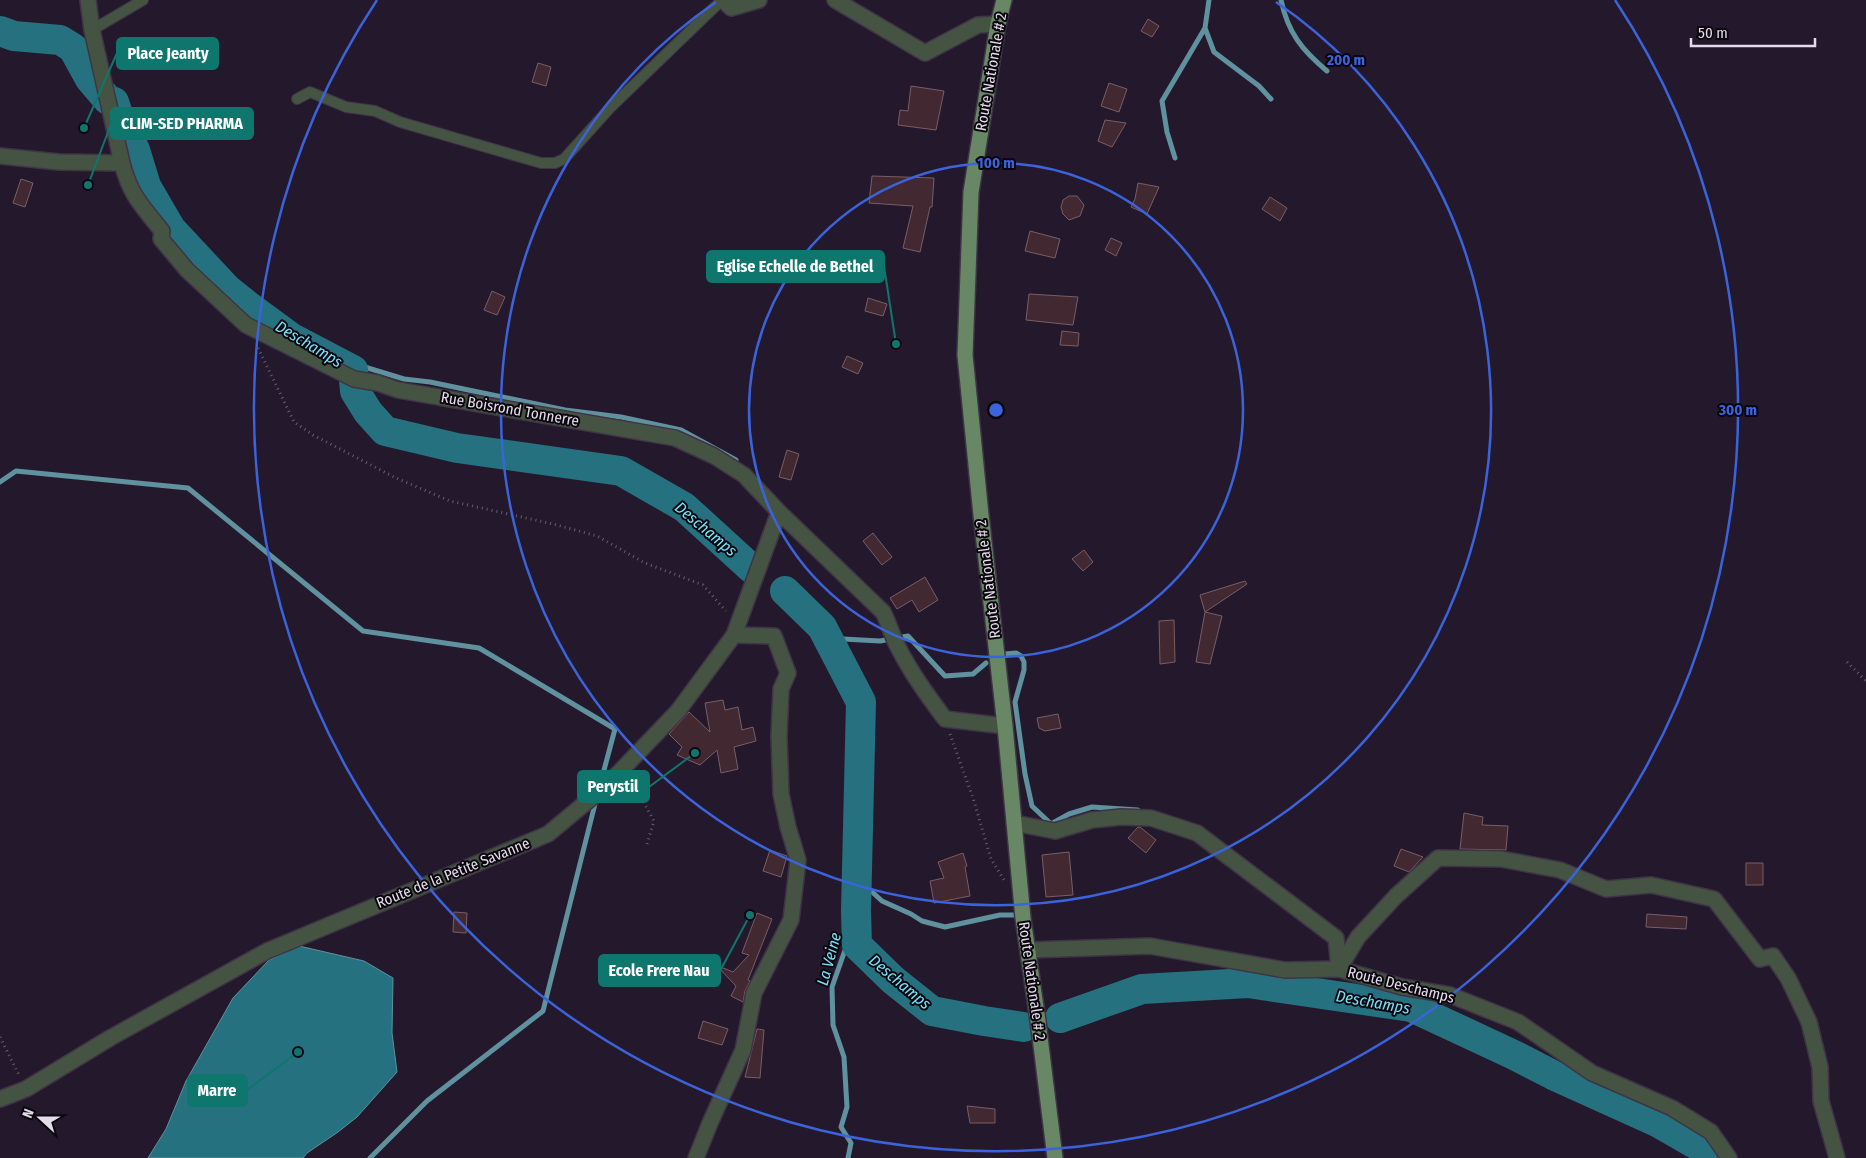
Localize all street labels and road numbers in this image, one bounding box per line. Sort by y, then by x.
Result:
street label: Route Nationale # 2 [972,11,1010,132]
street label: Rue Boisrond Tonnerre [439,388,581,430]
street label: Route Nationale # 2 [972,518,1004,639]
street label: Route de la Petite Savanne [374,834,532,912]
street label: Route Nationale # 2 [1015,921,1049,1042]
street label: Route Deschamps [1346,963,1456,1007]

